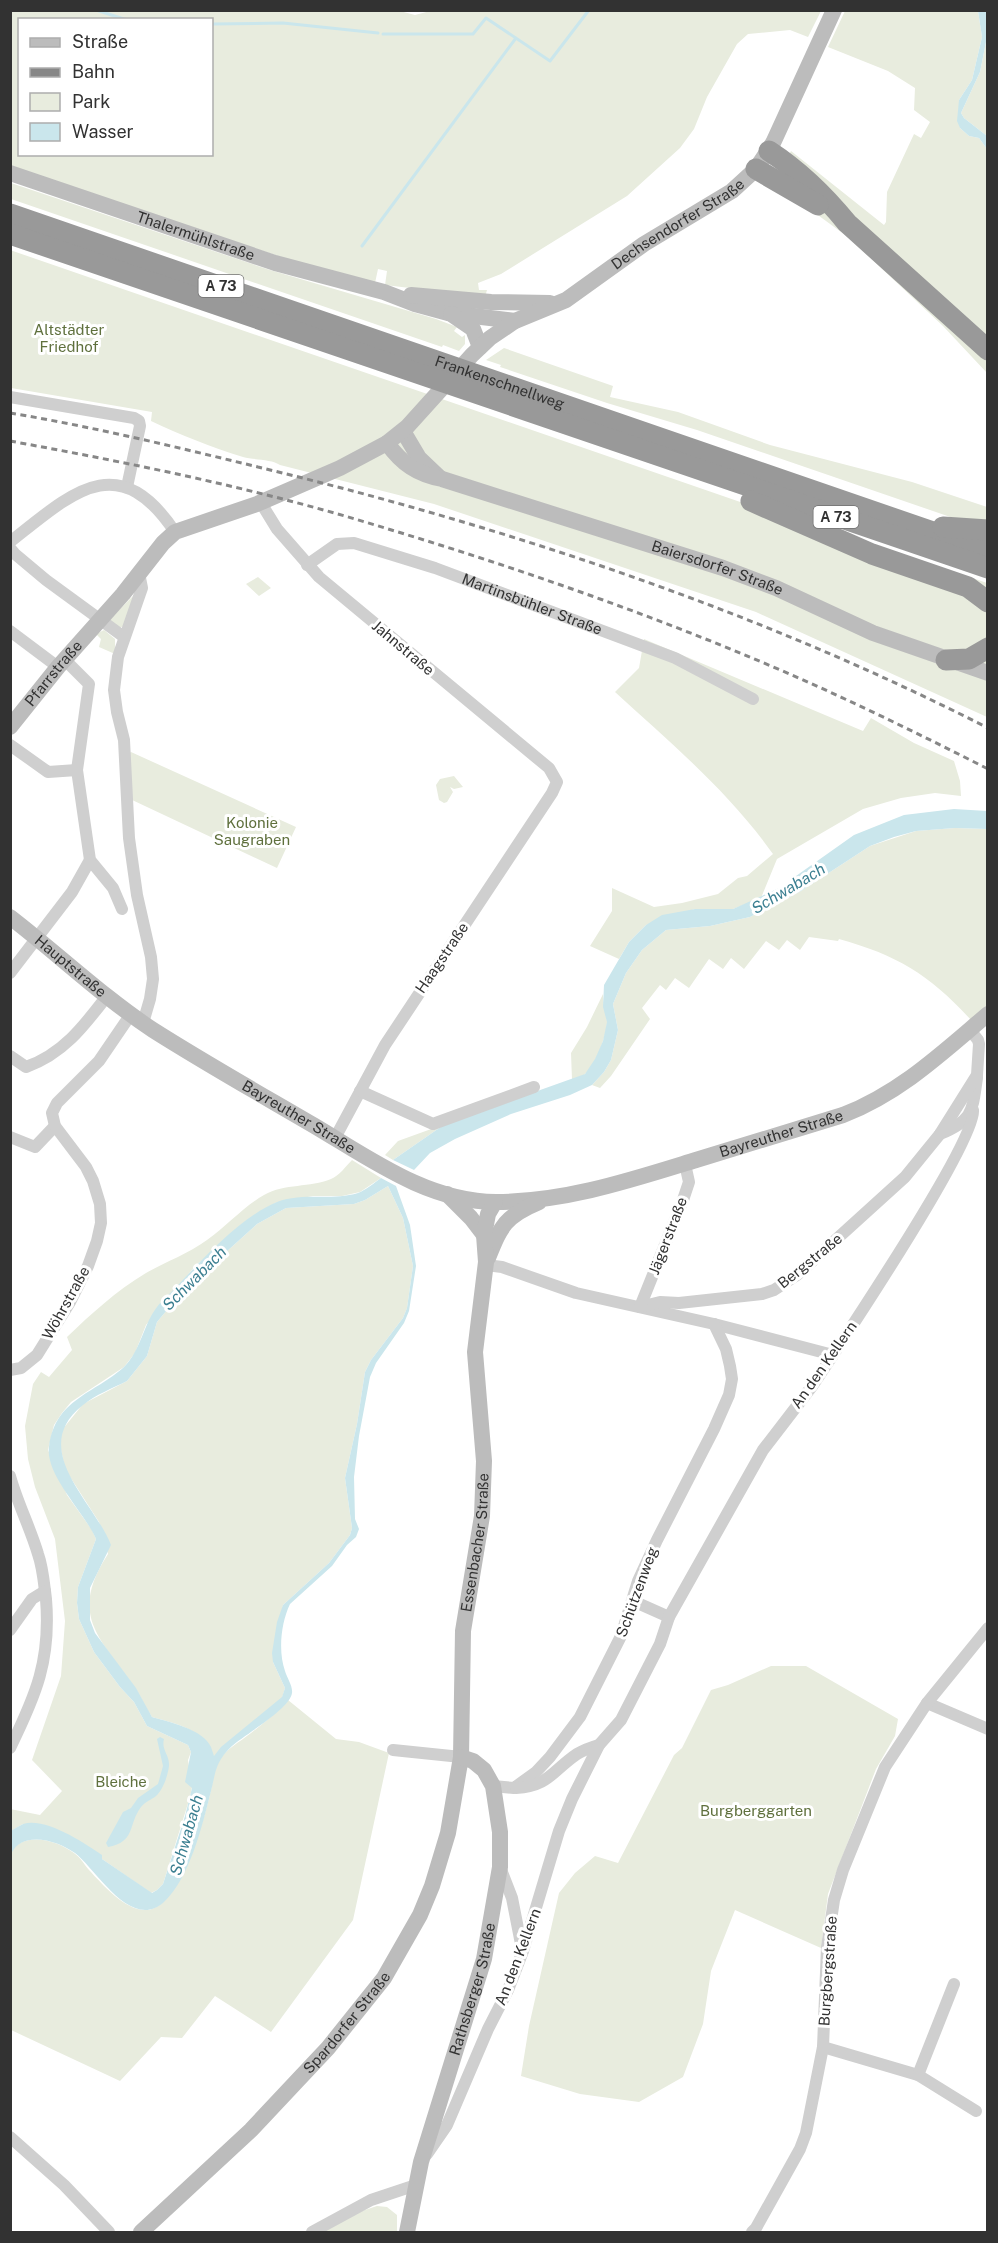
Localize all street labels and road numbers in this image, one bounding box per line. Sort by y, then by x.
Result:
street label: Dechsendorfer Straße [608,175,747,273]
street label: Thalermühlstraße [134,208,257,263]
road number: A 73 [198,275,244,297]
street label: Frankenschnellweg [433,352,567,412]
road number: A 73 [814,506,858,528]
street label: Baiersdorfer Straße [650,537,786,598]
street label: Martinsbühler Straße [460,570,605,638]
street label: Jahnstraße [369,617,438,679]
street label: Pfarrstraße [21,637,85,709]
street label: Haagstraße [412,919,471,996]
street label: Hauptstraße [32,931,110,1000]
street label: Bayreuther Straße [239,1077,358,1157]
street label: Bayreuther Straße [717,1106,845,1160]
street label: Jägerstraße [645,1194,690,1277]
street label: Bergstraße [774,1230,845,1292]
street label: Wöhrstraße [38,1263,93,1342]
street label: An den Kellern [787,1318,860,1411]
street label: Essenbacher Straße [457,1473,492,1613]
street label: Schützenweg [612,1544,661,1639]
street label: An den Kellern [491,1906,544,2008]
street label: Burgbergstraße [815,1915,840,2027]
street label: Rathsberger Straße [446,1921,498,2057]
street label: Spardorfer Straße [299,1969,394,2077]

